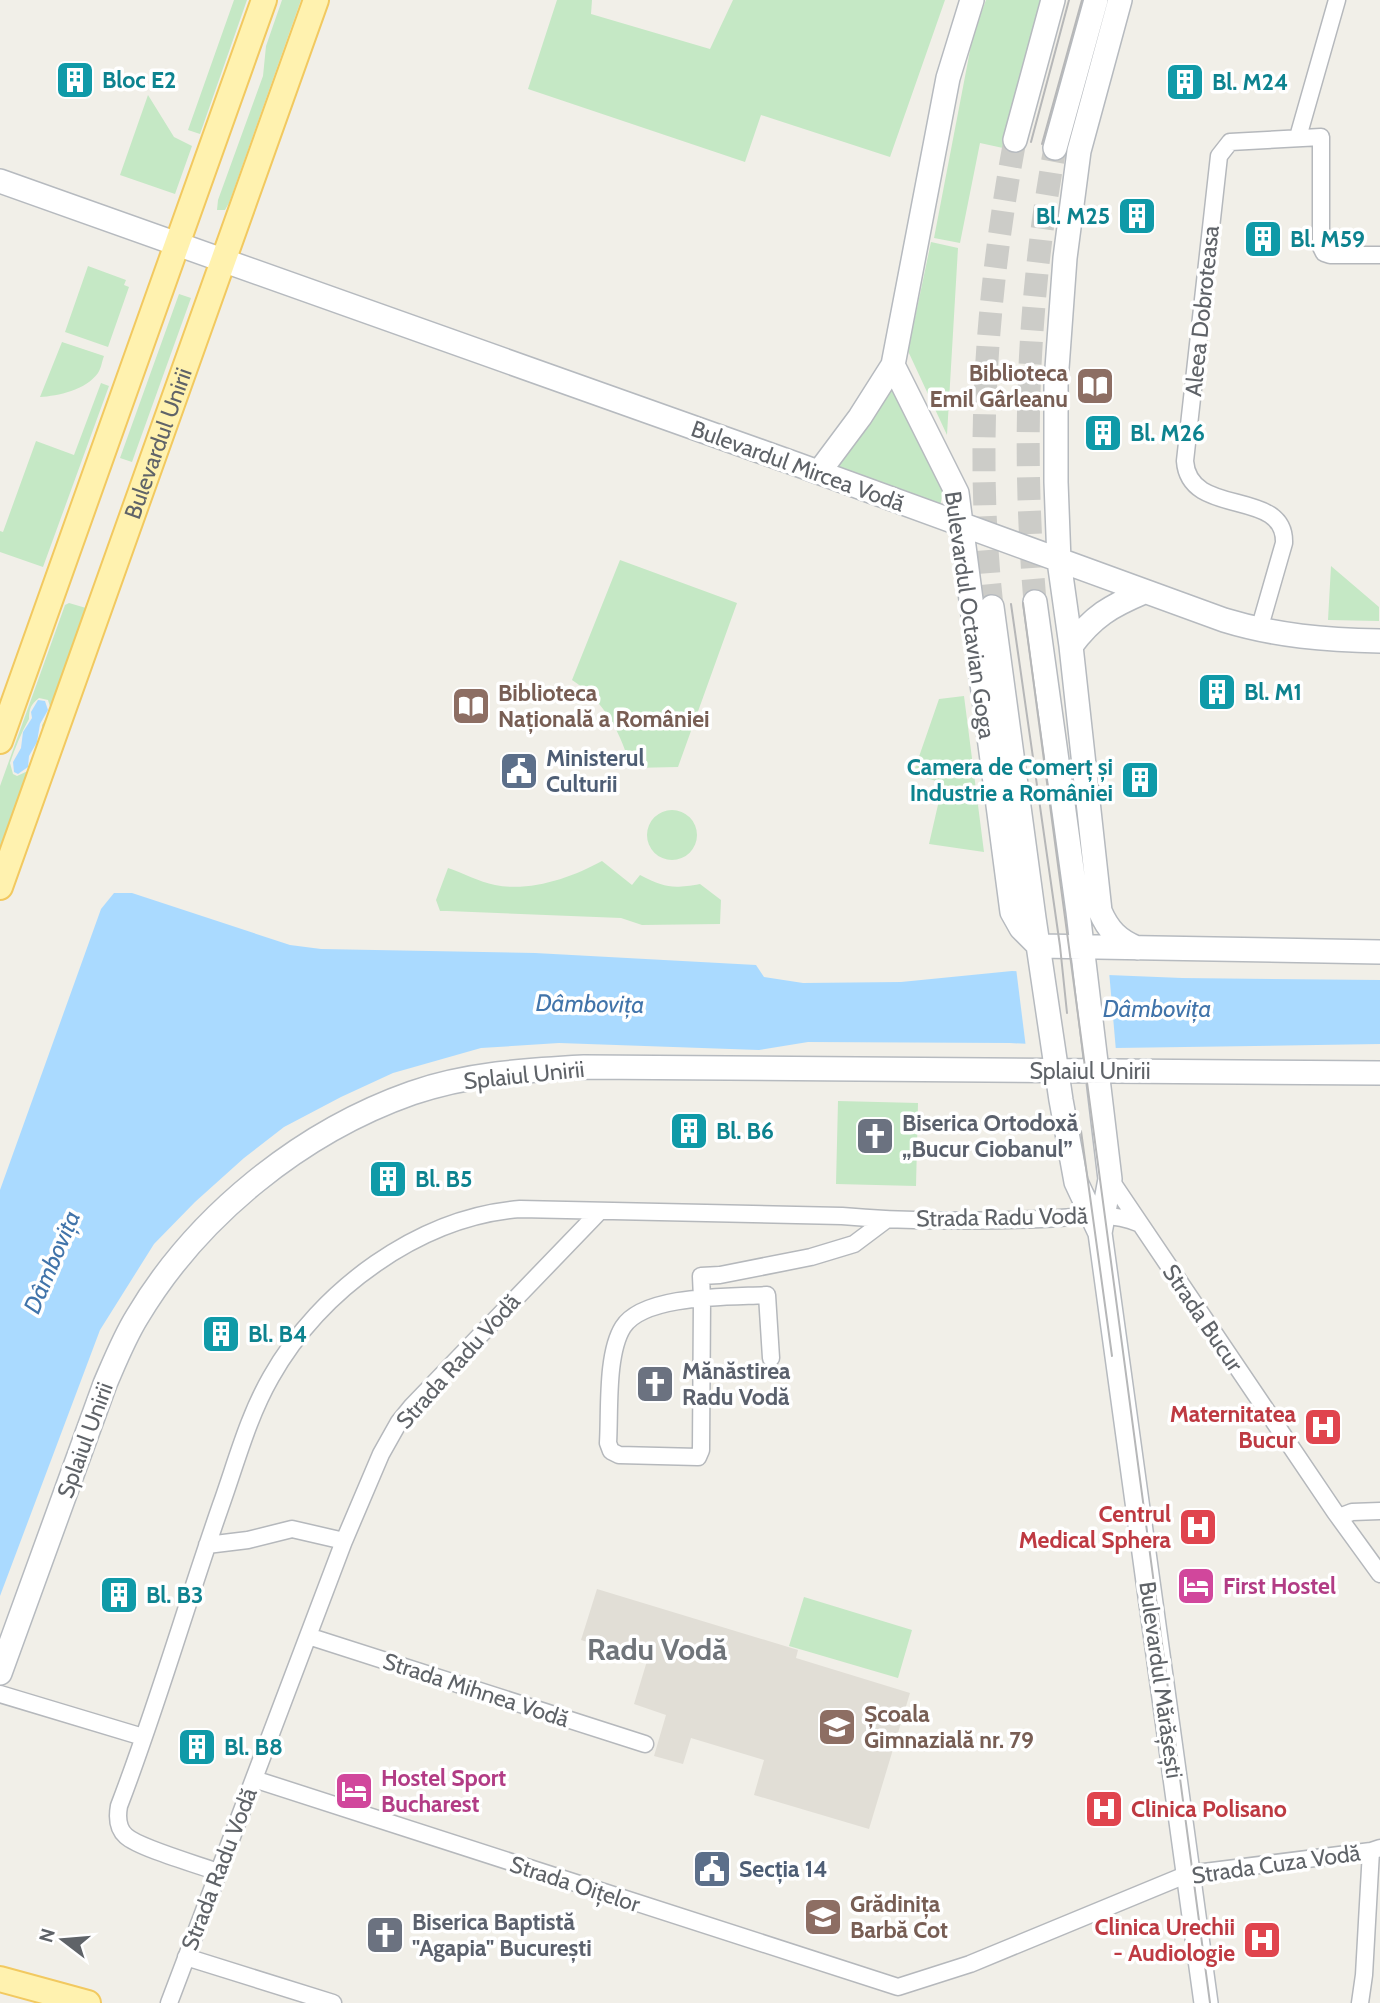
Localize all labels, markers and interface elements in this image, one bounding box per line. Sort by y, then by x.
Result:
building icon: Bloc E2 [54,59,96,101]
building icon: Bl. M24 [1164,61,1206,103]
place label: Bloc E2 [102,66,176,94]
place label: Bl. M24 [1212,68,1288,96]
building icon: Bl. M25 [1116,195,1158,237]
place label: Bl. M25 [1036,202,1110,230]
building icon: Bl. M59 [1242,218,1284,260]
street label: Aleea Dobroteasa [1179,224,1225,398]
place label: Bl. M59 [1290,225,1365,253]
place label: Biblioteca Emil Gârleanu [929,359,1069,413]
street label: Bulevardul Unirii [118,364,198,523]
library icon: Biblioteca Emil Gârleanu [1074,365,1116,407]
building icon: Bl. M26 [1082,412,1124,454]
street label: Bulevardul Mircea Vodă [688,414,908,518]
place label: Bl. M26 [1130,419,1205,447]
street label: Bulevardul Octavian Goga [939,490,1001,740]
building icon: Bl. M1 [1196,671,1238,713]
place label: Bl. M1 [1244,678,1302,706]
place label: Biblioteca Națională a României [498,679,710,734]
library icon: Biblioteca Națională a României [450,685,492,727]
place label: Ministerul Culturii [546,744,645,798]
public building icon: Ministerul Culturii [498,750,540,792]
place label: Camera de Comerț și Industrie a României [907,753,1113,807]
building icon: Camera de Comerț și Industrie a României [1119,759,1161,801]
water label: Dâmbovița [535,988,645,1019]
water label: Dâmbovița [1103,994,1211,1023]
street label: Splaiul Unirii [462,1055,586,1095]
street label: Splaiul Unirii [1029,1057,1151,1085]
place label: Biserica Ortodoxă „Bucur Ciobanul” [902,1109,1079,1163]
building icon: Bl. B6 [668,1110,710,1152]
church icon: Biserica Ortodoxă „Bucur Ciobanul” [854,1115,896,1157]
place label: Bl. B6 [716,1117,774,1145]
building icon: Bl. B5 [367,1158,409,1200]
place label: Bl. B5 [415,1165,472,1193]
street label: Strada Radu Vodă [916,1202,1088,1232]
water label: Dâmbovița [17,1206,86,1318]
street label: Strada Bucur [1157,1259,1250,1378]
street label: Strada Radu Vodă [390,1288,526,1434]
building icon: Bl. B4 [200,1313,242,1355]
place label: Bl. B4 [248,1320,307,1348]
place label: Mănăstirea Radu Vodă [682,1357,791,1411]
church icon: Mănăstirea Radu Vodă [634,1363,676,1405]
street label: Splaiul Unirii [51,1378,119,1502]
place label: Maternitatea Bucur [1170,1400,1297,1454]
hospital icon: Maternitatea Bucur [1302,1406,1344,1448]
place label: Centrul Medical Sphera [1019,1500,1172,1554]
hospital icon: Centrul Medical Sphera [1177,1506,1219,1548]
hotel icon: First Hostel [1175,1565,1217,1607]
place label: First Hostel [1223,1572,1336,1600]
building icon: Bl. B3 [98,1574,140,1616]
street label: Bulevardul Mărășești [1132,1580,1189,1780]
place label: Bl. B3 [146,1581,203,1609]
district label: Radu Vodă [587,1631,727,1668]
street label: Strada Mihnea Vodă [380,1647,572,1733]
place label: Școala Gimnazială nr. 79 [864,1700,1034,1754]
school or university icon: Școala Gimnazială nr. 79 [816,1706,858,1748]
building icon: Bl. B8 [176,1726,218,1768]
place label: Bl. B8 [224,1733,283,1761]
place label: Hostel Sport Bucharest [381,1764,506,1818]
hotel icon: Hostel Sport Bucharest [333,1770,375,1812]
street label: Strada Radu Vodă [175,1784,263,1954]
hospital icon: Clinica Polisano [1083,1788,1125,1830]
place label: Clinica Polisano [1131,1795,1287,1823]
street label: Strada Cuza Vodă [1190,1838,1362,1890]
public building icon: Secția 14 [691,1848,733,1890]
street label: Strada Oițelor [506,1850,644,1919]
place label: Secția 14 [739,1855,827,1884]
place label: Grădinița Barbă Cot [850,1890,948,1944]
school or university icon: Grădinița Barbă Cot [802,1896,844,1938]
north arrow [28,1905,98,1975]
place label: Biserica Baptistă "Agapia" București [412,1908,592,1963]
place label: Clinica Urechii - Audiologie [1095,1913,1235,1967]
church icon: Biserica Baptistă "Agapia" București [364,1914,406,1956]
hospital icon: Clinica Urechii - Audiologie [1241,1919,1283,1961]
text: N [34,1926,60,1945]

